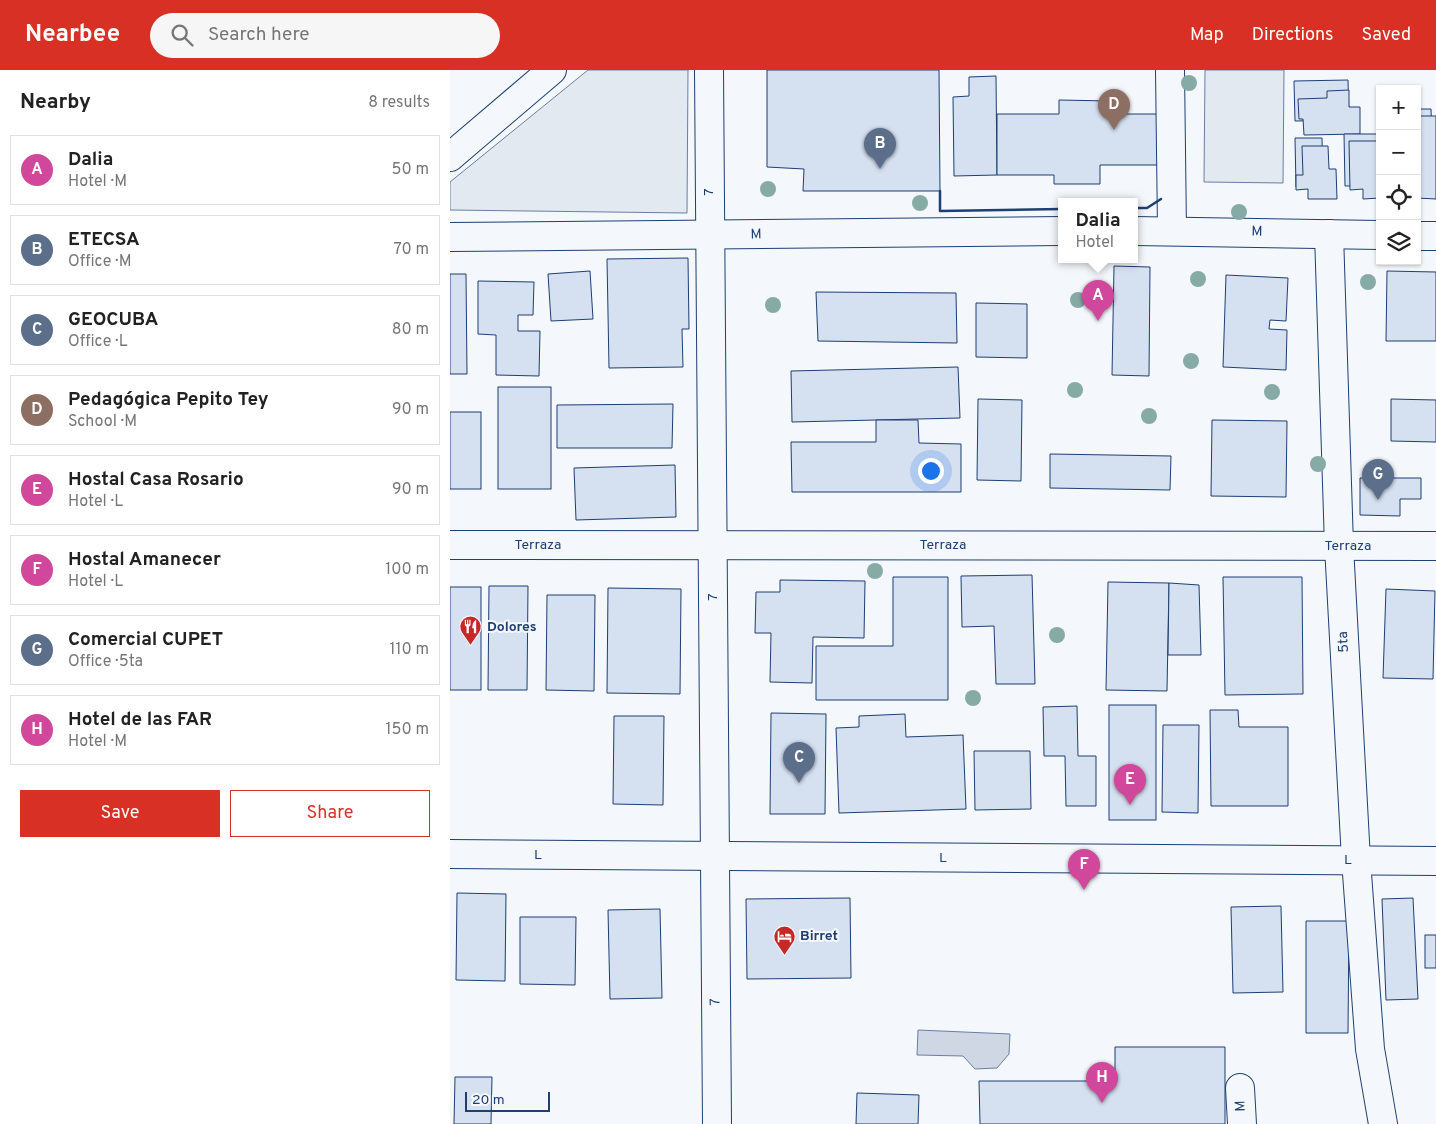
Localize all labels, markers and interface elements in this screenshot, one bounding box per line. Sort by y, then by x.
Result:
search box [150,13,500,58]
text: Nearbee [25,20,120,50]
icon: search [168,21,196,49]
text: Search here [208,23,310,47]
text: Map [1190,24,1224,47]
text: Directions [1252,24,1334,47]
text: Saved [1362,24,1411,47]
map controls [1376,85,1421,265]
button: + [1376,85,1421,130]
text: Nearby [20,89,91,116]
pin: D [1098,89,1130,130]
text: 8 results [368,93,430,113]
pin: B [864,128,896,169]
button: − [1376,130,1421,175]
text: Dalia [68,148,113,172]
text: A [31,160,43,180]
text: 50 m [392,160,429,180]
text: Hotel · M [68,172,127,192]
button: locate [1376,175,1421,220]
street label: 7 [701,188,718,196]
popup [1058,198,1138,263]
text: Dalia [1075,209,1121,233]
button: layers [1376,220,1421,265]
street label: M [1251,223,1263,241]
street label: M [750,226,762,244]
text: ETECSA [68,228,140,252]
text: Hotel [1075,233,1114,253]
text: B [31,240,43,260]
text: 70 m [394,240,429,260]
text: Office · M [68,252,132,272]
pin: A [1082,280,1114,321]
text: GEOCUBA [68,308,158,332]
text: C [32,320,42,340]
text: 80 m [392,320,429,340]
text: Office · L [68,332,128,352]
text: Pedagógica Pepito Tey [68,388,269,412]
text: D [31,400,43,420]
text: 90 m [392,400,429,420]
text: School · M [68,412,137,432]
your location [918,458,944,484]
pin: G [1362,459,1394,500]
text: Hostal Casa Rosario [68,468,244,492]
text: E [32,480,42,500]
text: 90 m [392,480,429,500]
text: Hotel · L [68,492,123,512]
street label: Terraza [515,537,561,554]
street label: Terraza [920,537,966,554]
street label: Terraza [1325,538,1371,555]
text: Hostal Amanecer [68,548,221,572]
text: F [32,560,42,580]
text: 100 m [385,560,429,580]
text: Hotel · L [68,572,123,592]
street label: 7 [705,593,722,601]
restaurant icon: Dolores [459,615,483,646]
place label: Dolores [487,619,537,636]
text: Comercial CUPET [68,628,223,652]
street label: 5ta [1335,631,1353,653]
text: G [32,640,42,660]
text: 110 m [389,640,429,660]
text: Office · 5ta [68,652,143,672]
text: Hotel de las FAR [68,708,212,732]
text: H [31,720,43,740]
text: 150 m [386,720,429,740]
text: Hotel · M [68,732,127,752]
pin: C [783,742,815,783]
pin: E [1114,764,1146,805]
button: Save [20,790,220,837]
button: Share [230,790,430,837]
street label: L [534,847,542,864]
pin: F [1068,849,1100,890]
street label: L [939,850,947,867]
street label: L [1344,852,1352,869]
hotel icon: Birret [772,924,796,955]
place label: Birret [800,928,838,945]
street label: 7 [707,998,725,1006]
pin: H [1086,1062,1118,1103]
scale bar [465,1089,550,1112]
text: 20 m [472,1092,505,1109]
street label: M [1232,1100,1250,1112]

